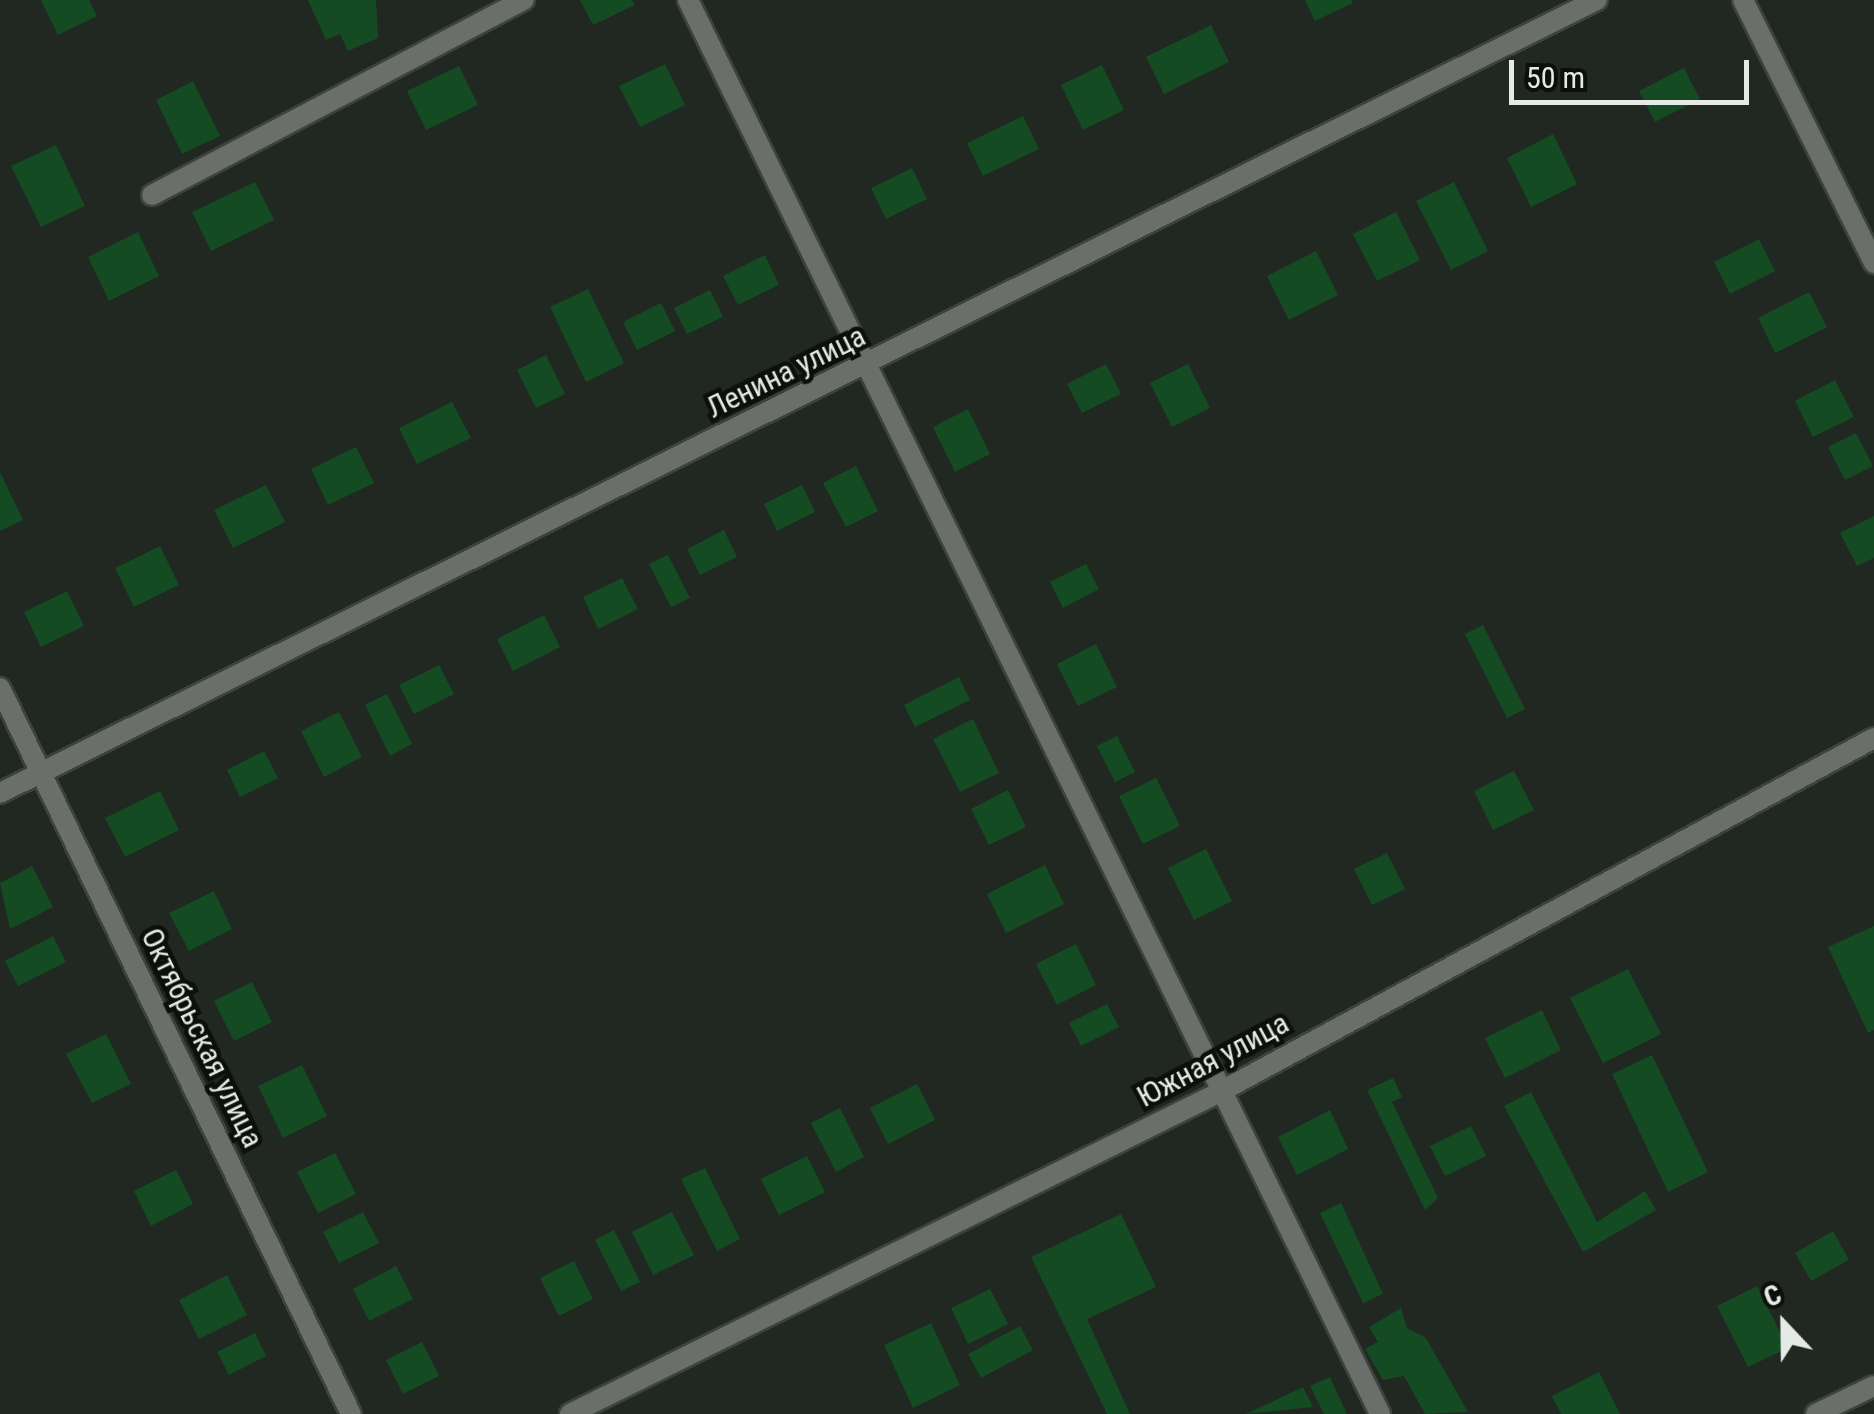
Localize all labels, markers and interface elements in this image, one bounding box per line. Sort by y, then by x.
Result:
scale bar [1514,40,1754,102]
text: 50 m [1526,60,1585,95]
street label: Ленина улица [701,318,871,426]
street label: Октябрьская улица [133,922,271,1154]
street label: Южная улица [1131,1005,1295,1115]
north arrow [1734,1274,1834,1374]
text: С [1759,1277,1786,1314]

